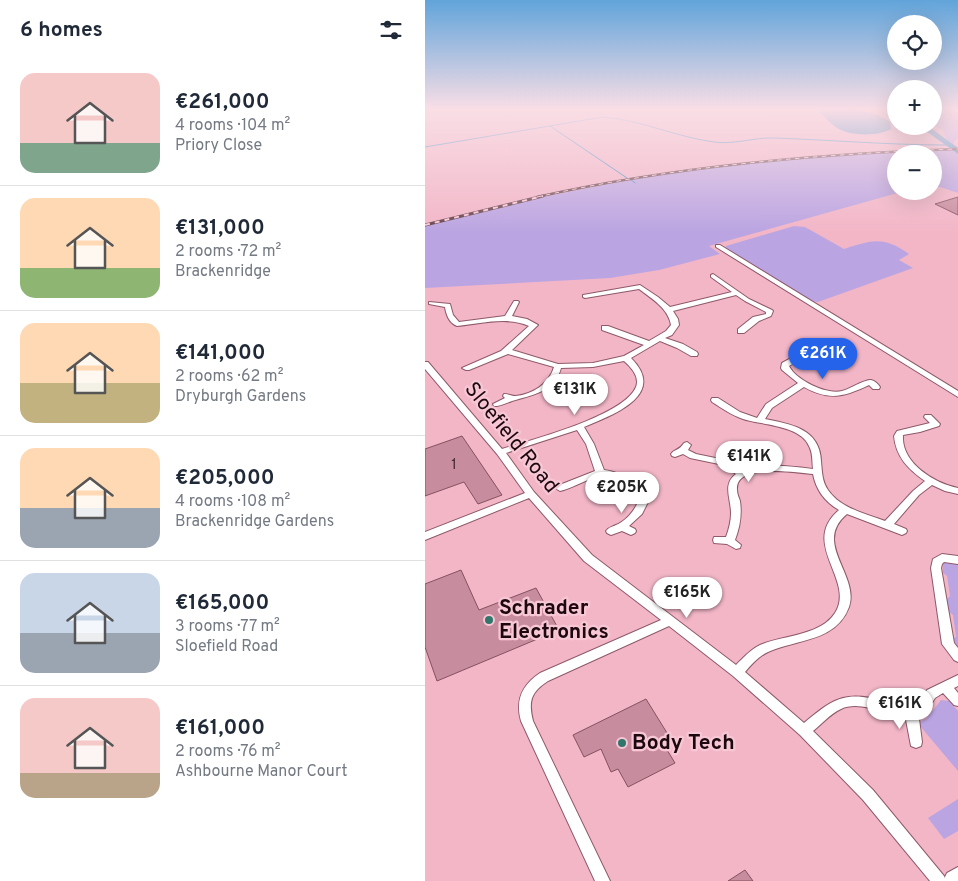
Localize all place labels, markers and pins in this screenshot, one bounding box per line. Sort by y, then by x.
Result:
pin: €261K [788,338,858,380]
pin: €131K [540,374,610,416]
pin: €141K [714,440,784,483]
pin: €205K [587,472,657,514]
pin: €165K [652,576,722,619]
place label: Schrader Electronics [499,595,609,646]
marker: Schrader Electronics [483,614,495,626]
pin: €161K [865,688,935,730]
place label: Body Tech [632,730,735,757]
marker: Body Tech [616,737,628,749]

